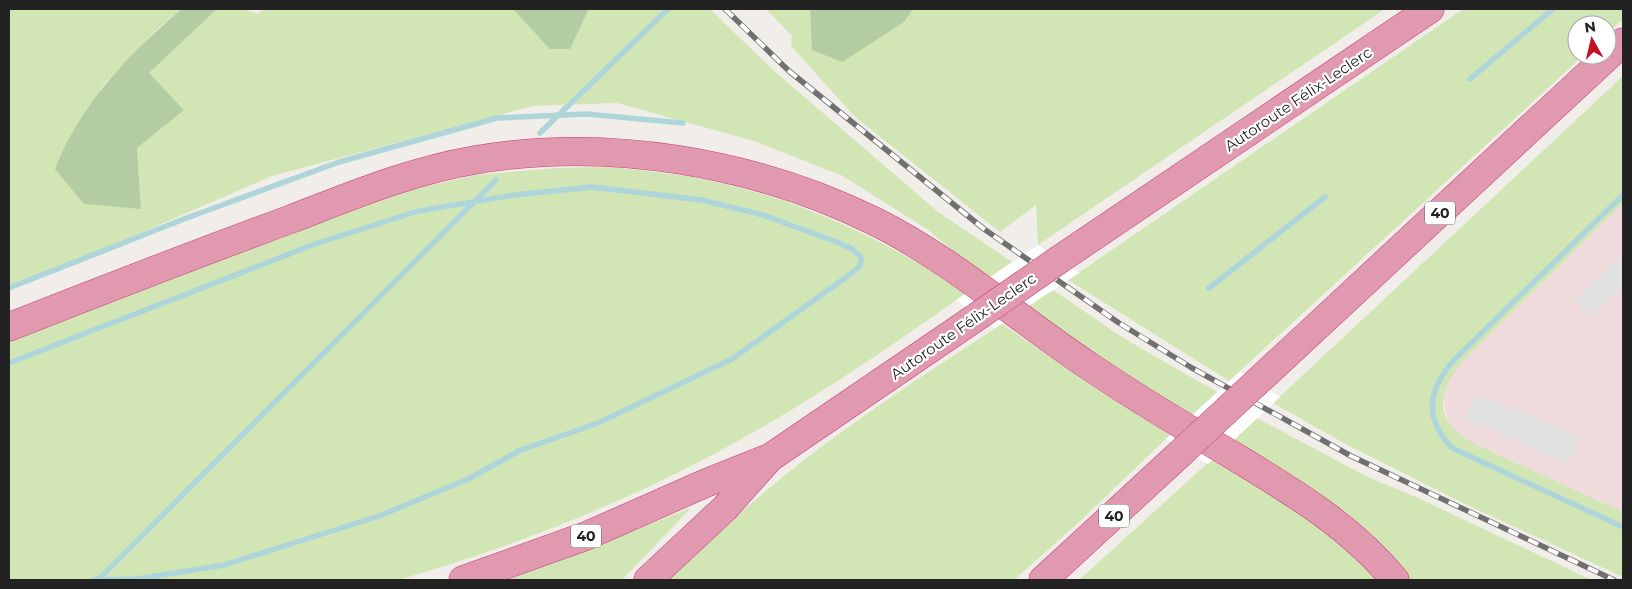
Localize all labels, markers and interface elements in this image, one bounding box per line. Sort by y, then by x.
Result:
north arrow [1567,15,1617,65]
text: N [1583,17,1597,37]
street label: Autoroute Félix-Leclerc [1221,43,1375,155]
road number: 40 [1425,202,1455,224]
street label: Autoroute Félix-Leclerc [887,269,1039,383]
road number: 40 [1099,504,1129,528]
road number: 40 [571,524,601,548]

